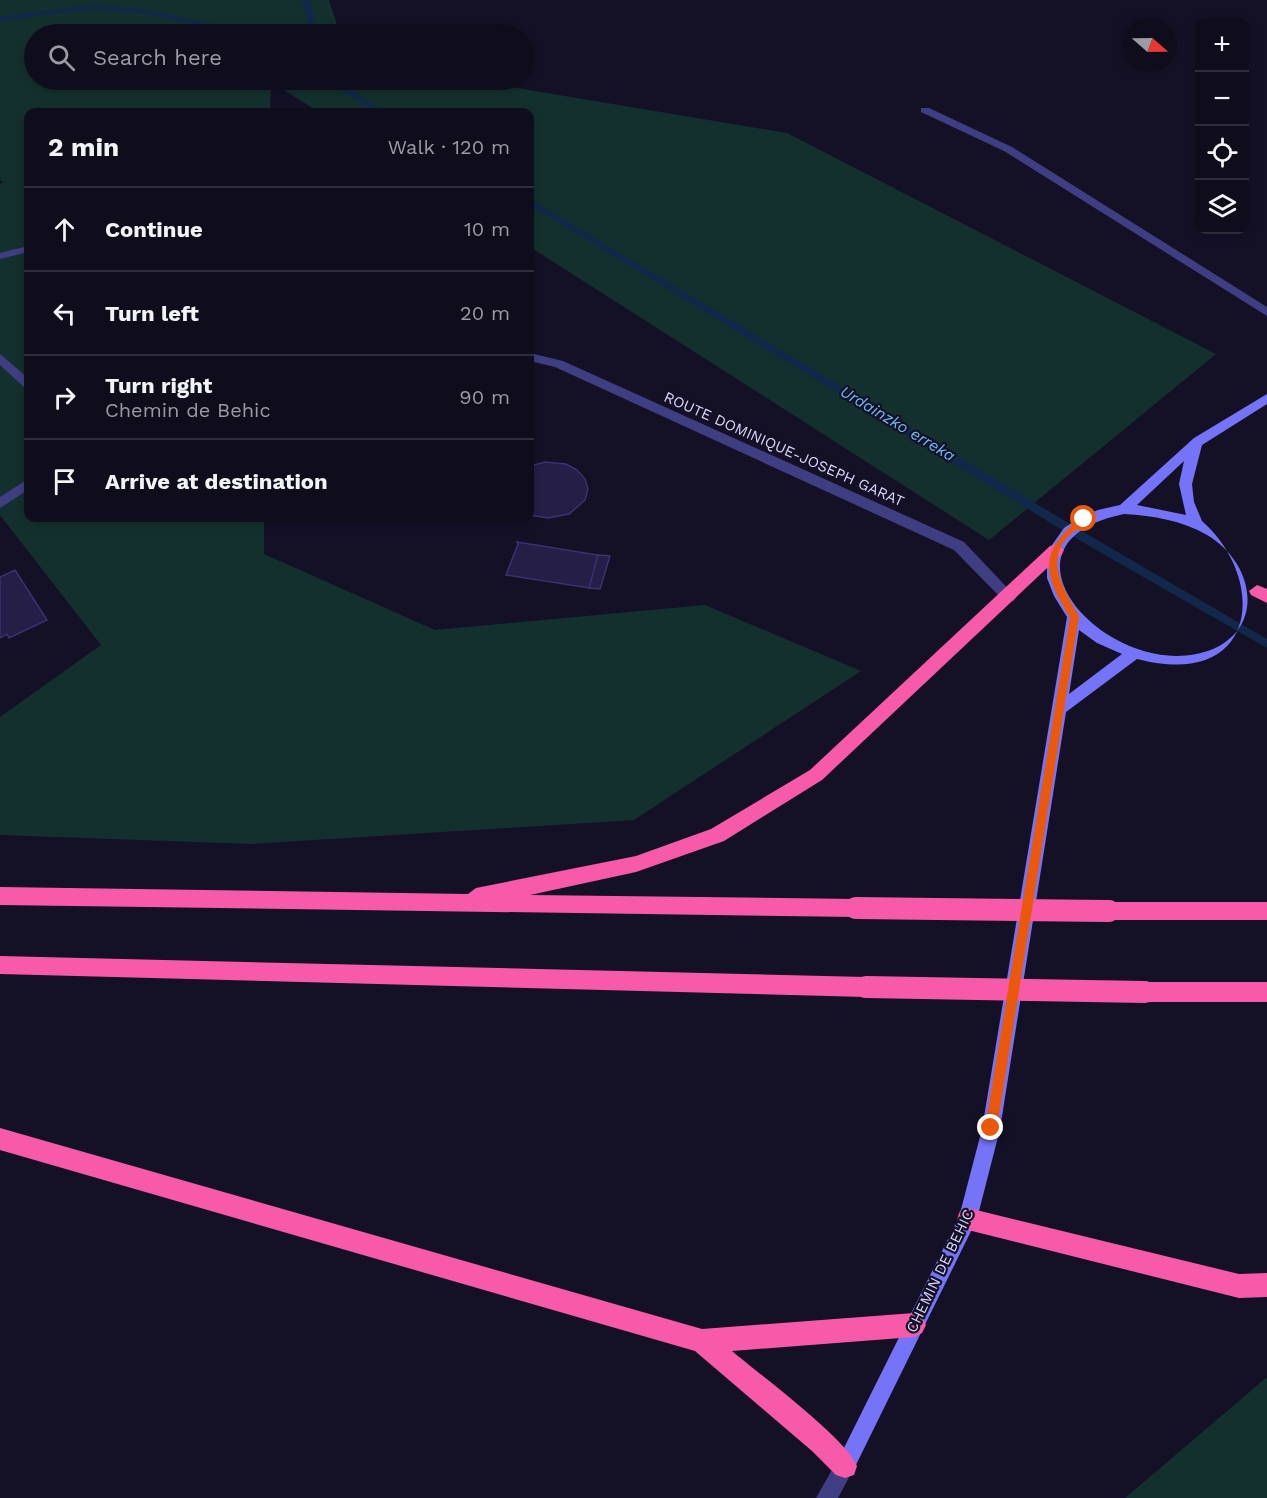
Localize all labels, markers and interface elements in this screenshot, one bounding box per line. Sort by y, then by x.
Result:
north arrow [1123,18,1177,72]
map controls [1195,18,1249,234]
button: + [1195,18,1249,72]
search box [24,24,534,90]
icon: search [45,41,78,74]
text: Search here [93,45,222,70]
button: − [1195,72,1249,126]
button: locate [1195,126,1249,180]
text: 2 min [48,132,119,162]
text: Walk · 120 m [388,135,510,159]
button: layers [1195,180,1249,234]
icon: ahead [48,213,81,246]
text: Continue [105,217,203,242]
text: 10 m [464,217,510,241]
icon: left [48,297,81,330]
text: Turn left [105,301,199,326]
text: 20 m [460,301,510,325]
text: Turn right [105,373,212,398]
icon: right [48,381,81,414]
water label: Urdainzko erreka [837,382,959,465]
text: 90 m [459,385,510,409]
street label: ROUTE DOMINIQUE-JOSEPH GARAT [661,388,907,510]
text: Chemin de Behic [105,398,271,422]
icon: arrive [48,465,81,498]
text: Arrive at destination [105,469,328,494]
route start [1070,505,1096,531]
route end [977,1114,1003,1140]
street label: CHEMIN DE BEHIC [902,1206,978,1336]

